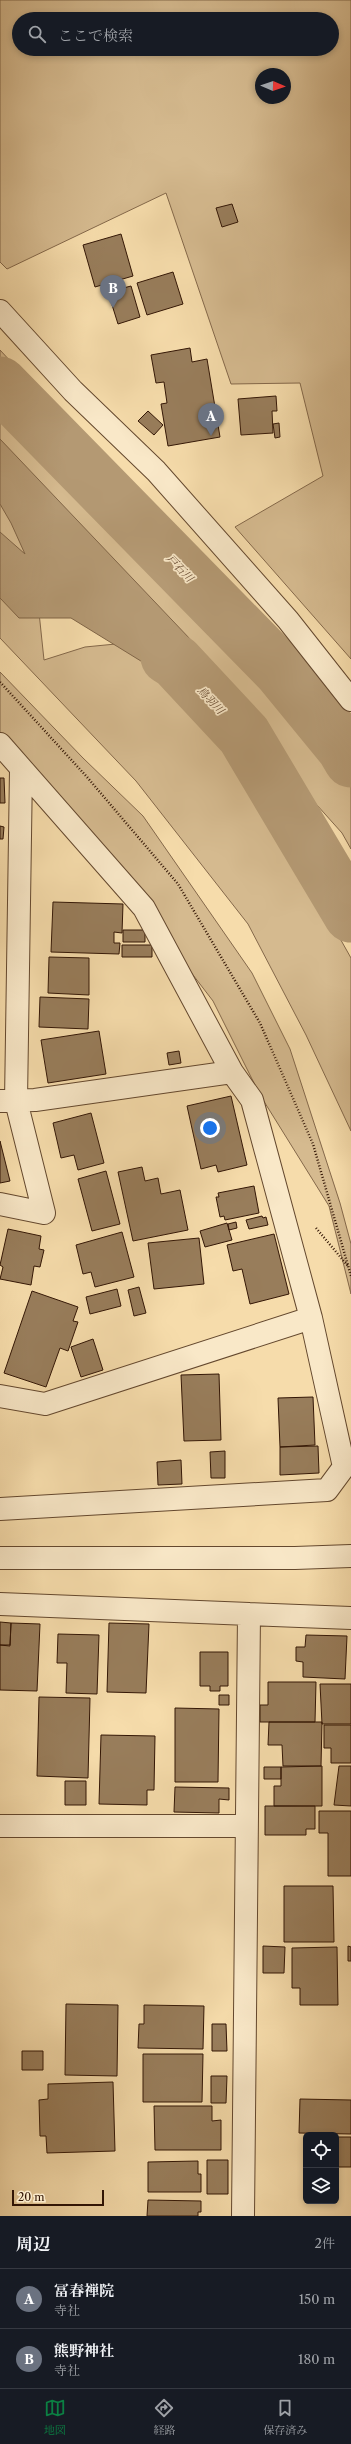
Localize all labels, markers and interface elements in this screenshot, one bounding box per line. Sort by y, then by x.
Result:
search box [12,12,339,56]
icon: search [26,23,48,45]
text: ここで検索 [58,26,133,45]
north arrow [255,68,291,104]
pin: B [100,275,126,308]
pin: A [198,403,224,436]
water label: 戸石川 [164,551,197,585]
water label: 鳥羽川 [195,683,228,718]
your location [200,1118,220,1138]
map controls [303,2132,339,2204]
button: locate [303,2132,339,2168]
button: layers [303,2168,339,2204]
scale bar [12,2188,104,2207]
text: 20 m [18,2190,44,2204]
text: 周辺 [16,2234,50,2254]
text: 2件 [315,2235,335,2251]
text: 冨春禅院 [54,2281,114,2300]
text: A [24,2291,34,2307]
text: 150 m [299,2291,335,2307]
text: 寺社 [54,2302,80,2318]
text: 熊野神社 [54,2341,114,2360]
text: B [24,2351,34,2367]
text: 180 m [298,2351,335,2367]
text: 寺社 [54,2362,80,2378]
tab: 地図 [44,2397,66,2437]
tab: 経路 [153,2397,175,2437]
tab: 保存済み [263,2397,307,2437]

